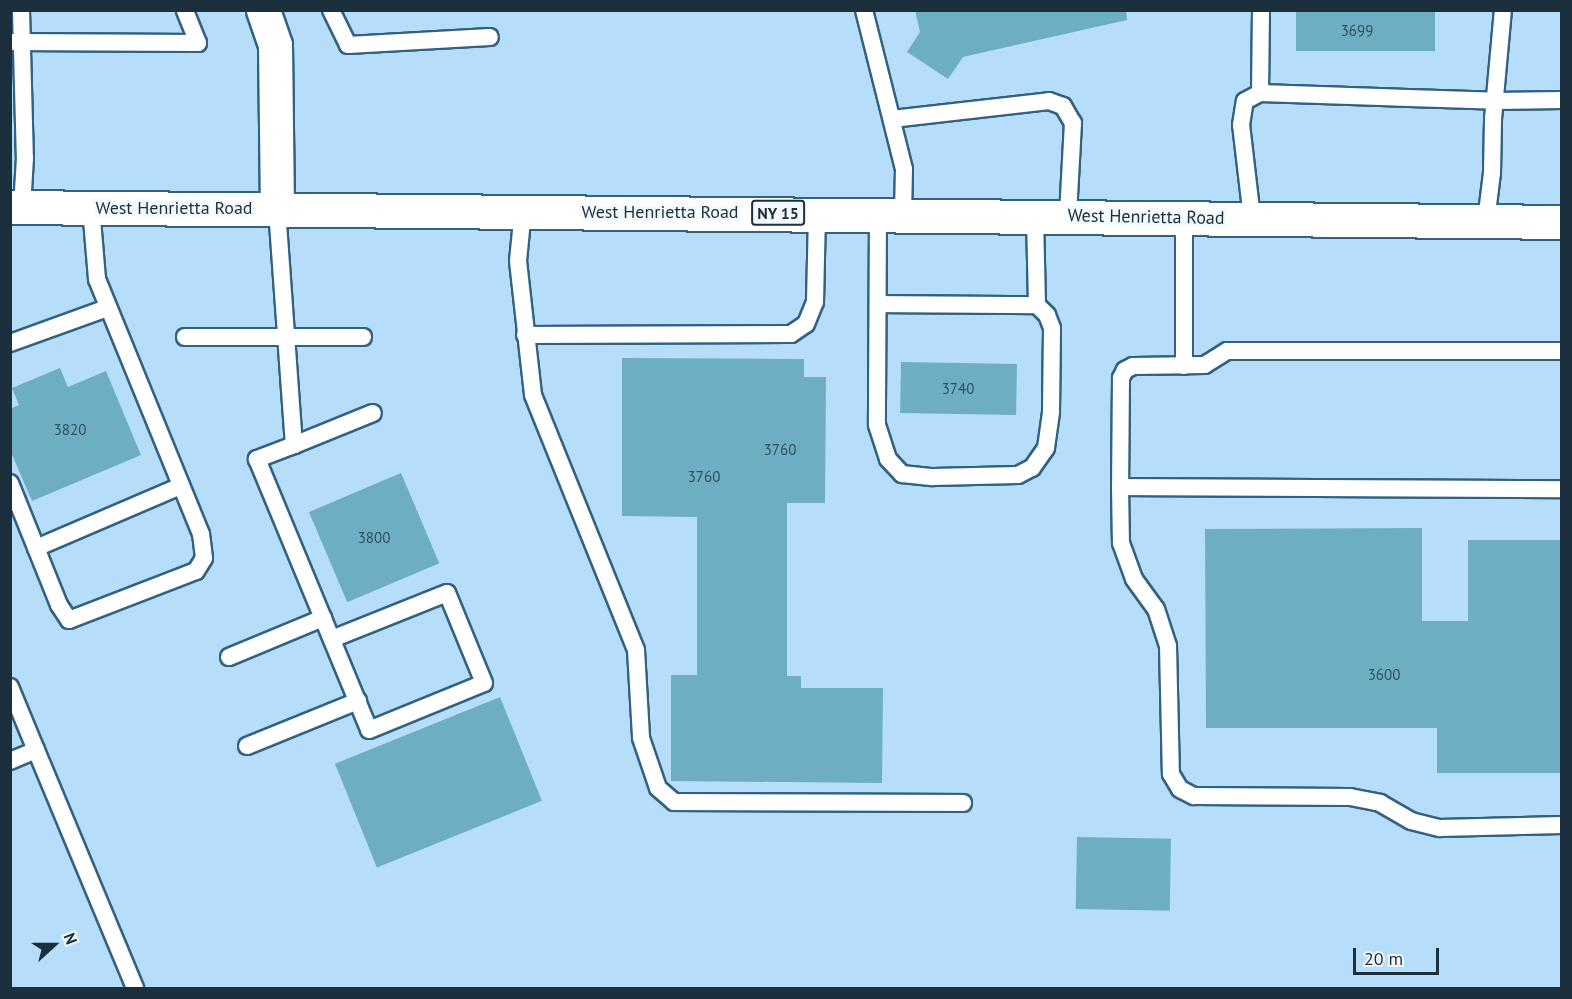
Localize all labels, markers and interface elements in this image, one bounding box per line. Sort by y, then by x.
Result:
house number: 3699 [1341,22,1373,40]
street label: West Henrietta Road [96,197,252,219]
road number: NY 15 [750,200,806,226]
street label: West Henrietta Road [582,201,738,223]
street label: West Henrietta Road [1067,205,1225,229]
house number: 3740 [942,380,974,398]
house number: 3820 [54,421,86,439]
house number: 3760 [764,441,796,459]
house number: 3760 [688,468,720,486]
house number: 3800 [358,529,390,547]
house number: 3600 [1368,666,1400,684]
north arrow [24,915,84,975]
text: N [60,930,82,947]
scale bar [1356,936,1442,974]
text: 20 m [1364,947,1403,970]

